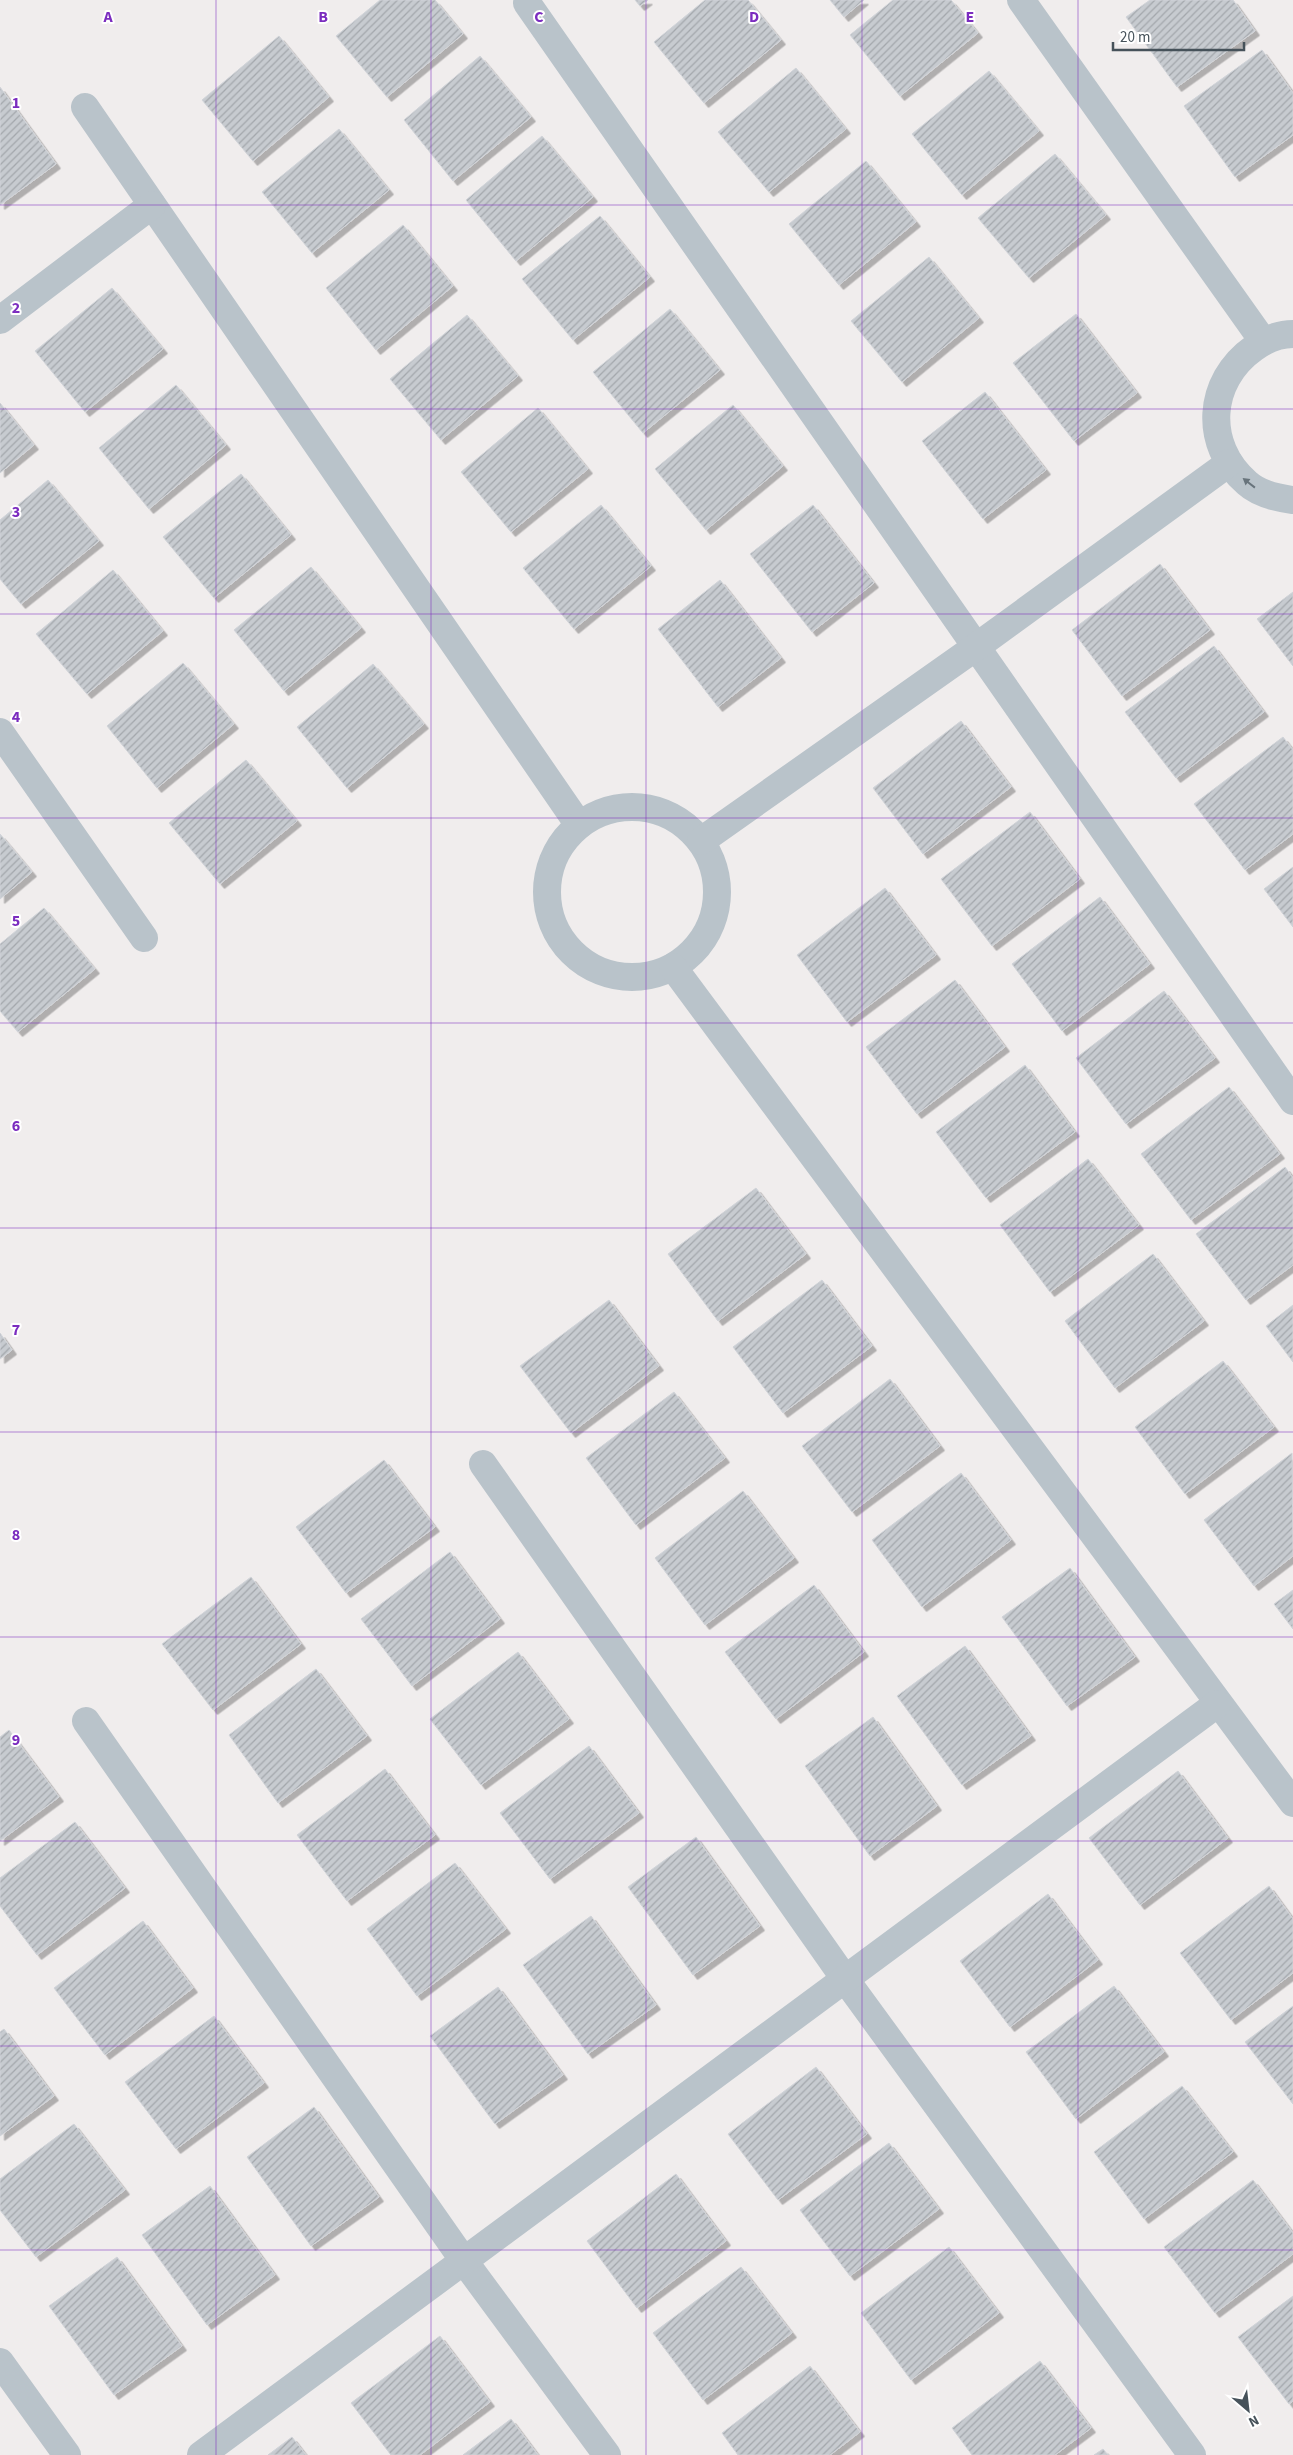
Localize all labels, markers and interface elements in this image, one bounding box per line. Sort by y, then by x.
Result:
text: A [102,6,113,28]
text: B [318,6,328,28]
text: C [534,6,544,28]
text: D [749,6,759,28]
text: E [966,6,974,28]
scale bar [1113,20,1244,52]
text: 20 m [1120,27,1150,48]
text: 1 [12,92,20,114]
text: 2 [12,297,20,319]
one-way arrow [1242,477,1255,488]
text: 3 [12,501,20,523]
text: 4 [12,706,21,728]
text: 5 [12,910,20,932]
text: 6 [12,1115,20,1137]
text: 7 [12,1319,20,1341]
text: 8 [12,1524,20,1546]
text: 9 [12,1729,20,1751]
north arrow [1223,2385,1273,2435]
text: N [1245,2410,1262,2432]

